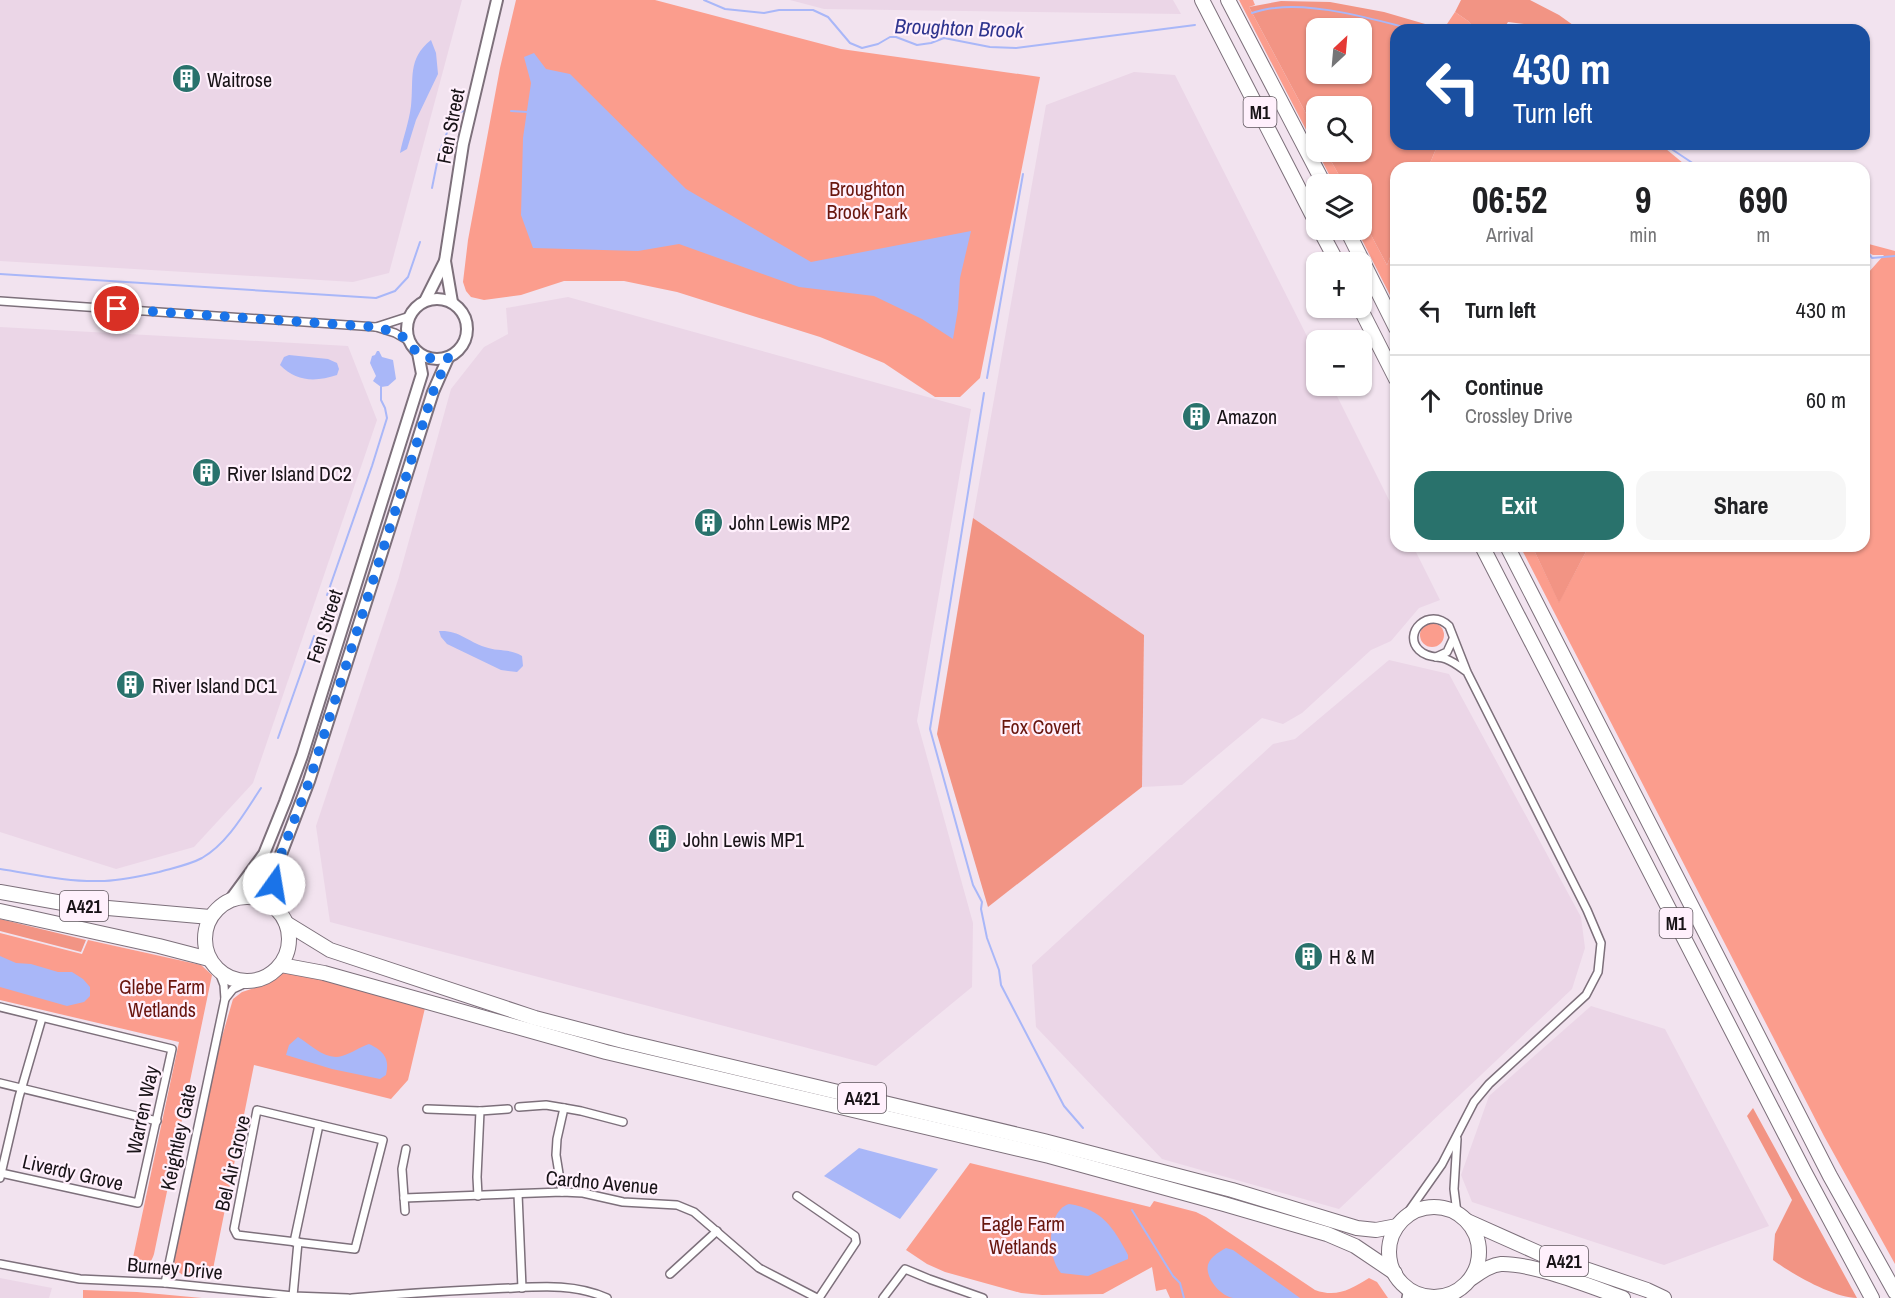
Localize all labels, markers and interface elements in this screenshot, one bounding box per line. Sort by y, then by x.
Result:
water label: Broughton Brook [894,11,1025,45]
north arrow [1306,18,1372,84]
map controls [1306,18,1372,396]
text: 430 m [1513,41,1611,97]
icon: left [1414,48,1492,126]
building icon: Waitrose [170,63,202,95]
place label: Waitrose [207,66,272,93]
street label: Fen Street [430,86,471,166]
text: Turn left [1513,95,1592,131]
button: search [1306,96,1372,162]
road number: M1 [1244,97,1276,127]
button: layers [1306,174,1372,240]
park label: Broughton Brook Park [826,175,908,225]
text: 06:52 [1472,176,1547,224]
text: 9 [1635,176,1651,224]
text: 690 [1739,176,1788,224]
text: Arrival [1486,221,1533,248]
text: min [1629,221,1657,248]
text: m [1757,221,1770,248]
button: + [1306,252,1372,318]
pin [91,283,142,334]
icon: arrive [100,292,133,325]
icon: left [1414,294,1447,327]
text: Turn left [1465,295,1536,325]
text: 430 m [1796,295,1846,325]
button: − [1306,330,1372,396]
text: Continue [1465,372,1543,402]
icon: ahead [1414,384,1447,417]
text: 60 m [1806,385,1846,415]
building icon: Amazon [1180,400,1212,432]
text: Crossley Drive [1465,402,1573,429]
place label: Amazon [1216,403,1277,430]
building icon: River Island DC2 [190,457,222,489]
place label: River Island DC2 [227,460,352,487]
button: Exit [1414,471,1624,540]
button: Share [1636,471,1846,540]
building icon: John Lewis MP2 [692,506,724,538]
place label: John Lewis MP2 [729,509,850,536]
street label: Fen Street [299,585,349,666]
building icon: River Island DC1 [115,669,147,701]
place label: River Island DC1 [152,672,277,699]
park label: Fox Covert [1001,713,1081,740]
building icon: John Lewis MP1 [646,823,678,855]
place label: John Lewis MP1 [683,826,804,853]
position arrow [242,852,306,916]
road number: A421 [60,891,108,921]
road number: M1 [1660,908,1692,938]
building icon: H & M [1292,940,1324,972]
place label: H & M [1329,943,1375,970]
park label: Glebe Farm Wetlands [119,973,205,1023]
street label: Warren Way [119,1062,165,1157]
street label: Keightley Gate [154,1081,202,1193]
road number: A421 [838,1083,886,1113]
street label: Bel Air Grove [208,1112,256,1214]
street label: Liverdy Grove [20,1147,126,1197]
street label: Cardno Avenue [545,1164,659,1200]
park label: Eagle Farm Wetlands [981,1210,1065,1260]
road number: A421 [1540,1246,1588,1276]
street label: Burney Drive [126,1250,224,1286]

